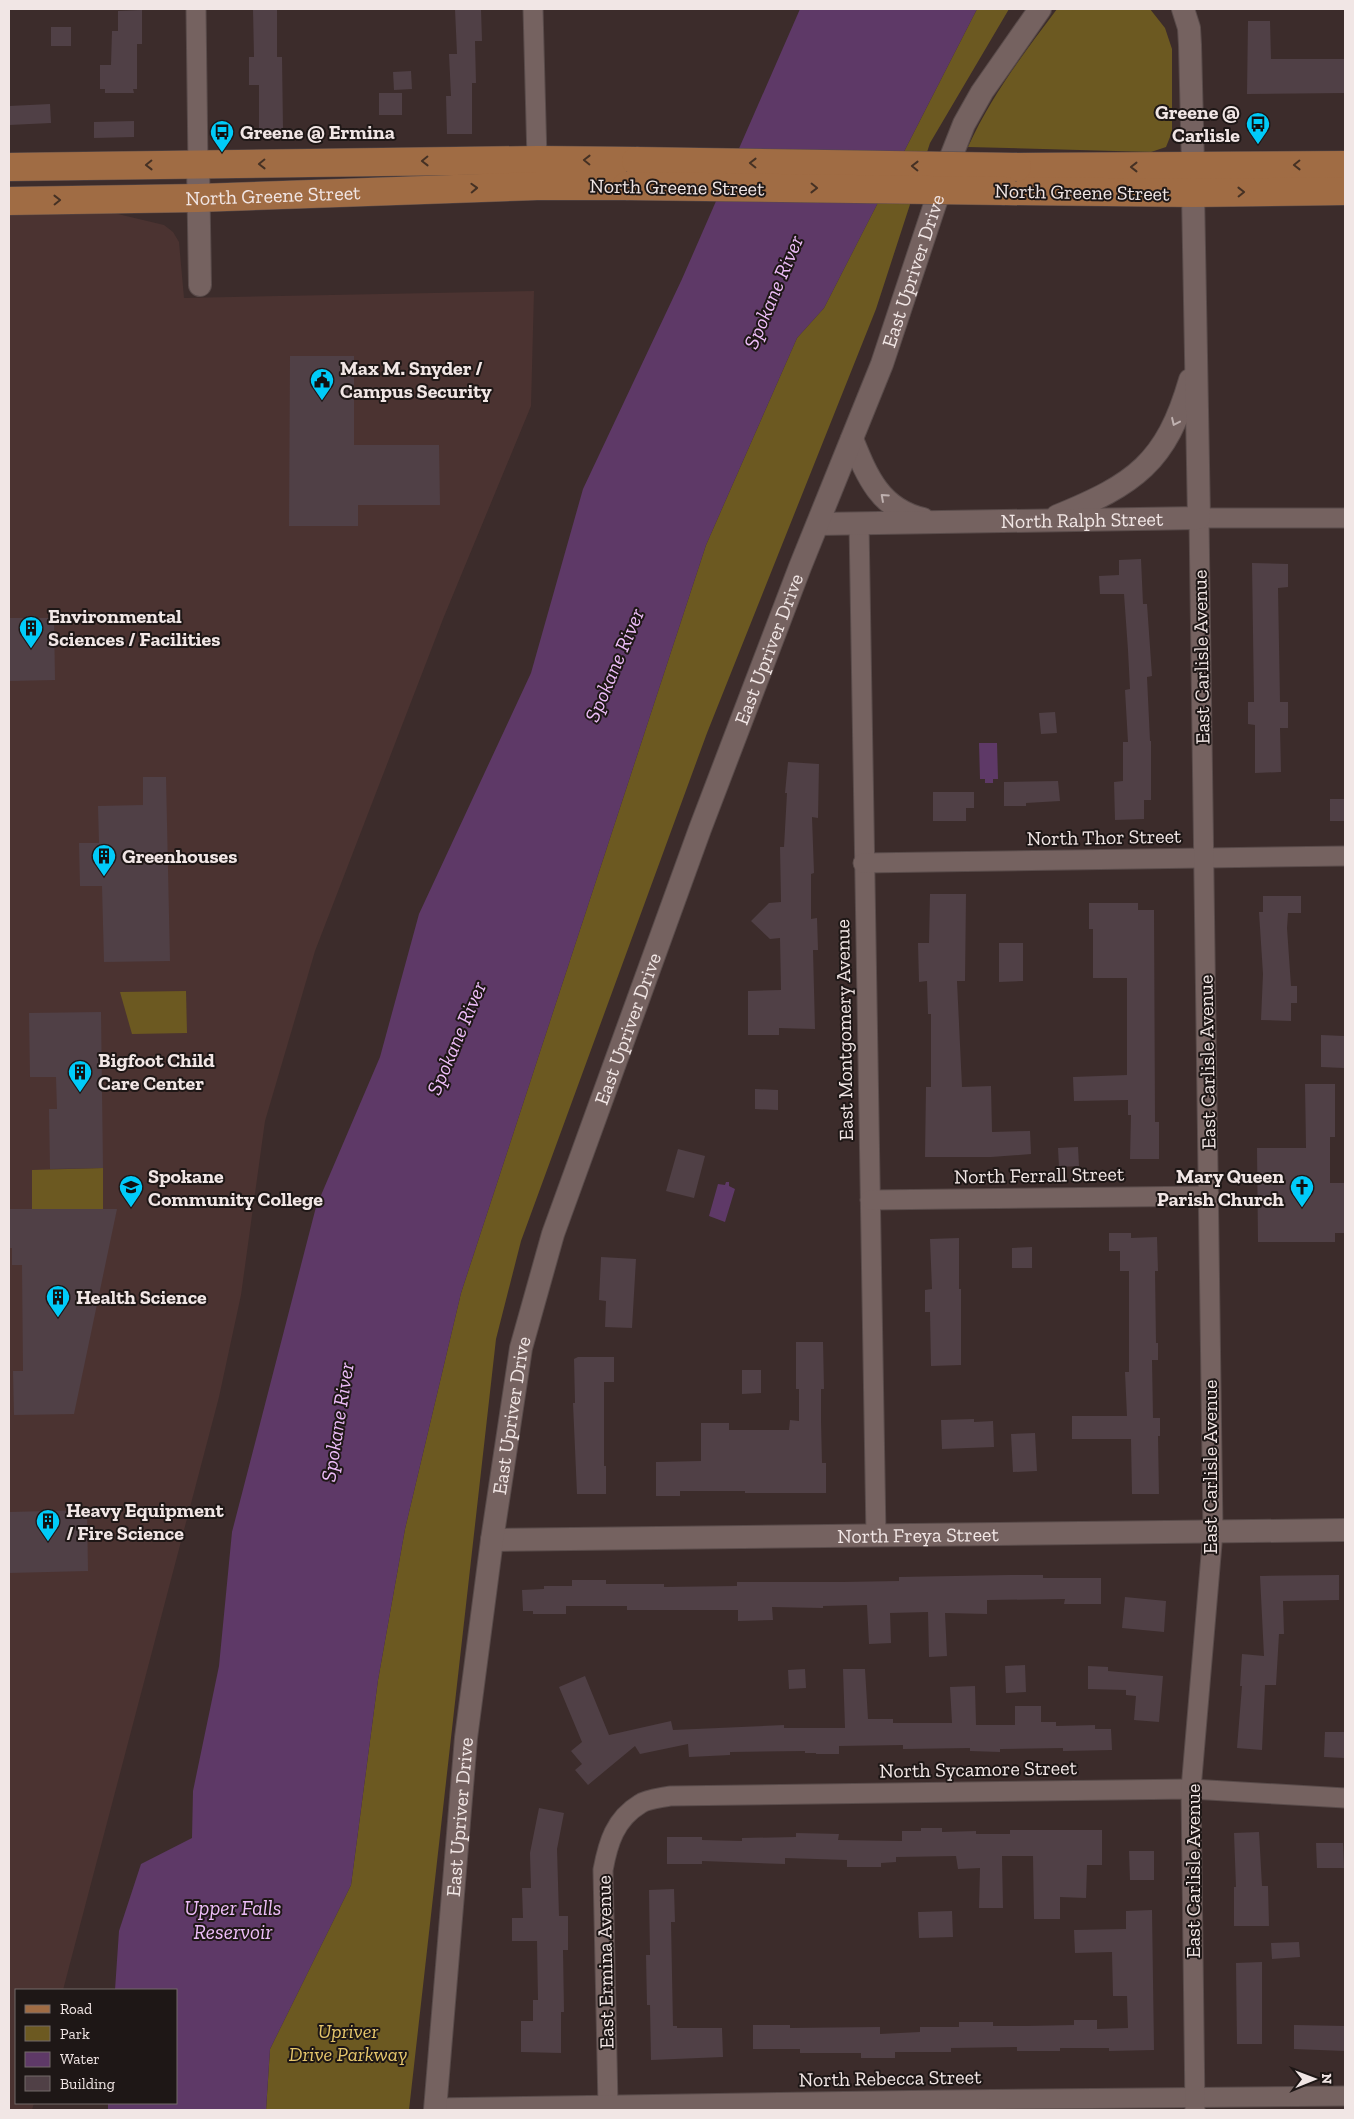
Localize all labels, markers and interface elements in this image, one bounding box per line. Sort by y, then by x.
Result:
place label: Greene @ Carlisle [1155,100,1240,147]
bus stop icon: Greene @ Carlisle [1245,111,1271,145]
bus stop icon: Greene @ Ermina [209,119,235,153]
place label: Greene @ Ermina [240,120,395,144]
one-way arrow [583,155,590,165]
one-way arrow [420,156,428,166]
one-way arrow [258,158,266,169]
one-way arrow [749,158,756,168]
one-way arrow [145,160,153,170]
one-way arrow [911,160,919,171]
one-way arrow [1292,160,1300,171]
one-way arrow [1130,162,1138,172]
street label: North Greene Street [589,173,765,201]
street label: North Greene Street [994,178,1170,206]
street label: North Greene Street [185,180,361,210]
one-way arrow [471,183,479,193]
one-way arrow [811,183,819,194]
one-way arrow [1238,187,1246,197]
street label: East Upriver Drive [876,191,949,350]
one-way arrow [54,195,62,205]
water label: Spokane River [738,231,808,352]
place label: Max M. Snyder / Campus Security [340,356,492,403]
public building icon: Max M. Snyder / Campus Security [309,367,335,401]
one-way arrow [1171,417,1181,426]
one-way arrow [881,494,890,503]
street label: North Ralph Street [1000,507,1164,533]
street label: East Carlisle Avenue [1187,569,1215,745]
street label: East Upriver Drive [729,570,808,728]
place label: Environmental Sciences / Facilities [48,604,220,651]
water label: Spokane River [579,604,649,725]
building icon: Environmental Sciences / Facilities [18,615,44,649]
street label: North Thor Street [1026,824,1182,850]
building icon: Greenhouses [91,843,117,877]
place label: Greenhouses [122,844,237,868]
street label: East Montgomery Avenue [830,919,858,1141]
street label: East Upriver Drive [589,949,666,1108]
street label: East Carlisle Avenue [1193,974,1221,1150]
water label: Spokane River [421,977,491,1098]
place label: Bigfoot Child Care Center [98,1048,215,1095]
building icon: Bigfoot Child Care Center [67,1059,93,1093]
street label: North Ferrall Street [954,1162,1125,1188]
place label: Spokane Community College [148,1164,323,1211]
place label: Mary Queen Parish Church [1157,1164,1284,1211]
school or university icon: Spokane Community College [118,1174,144,1208]
church icon: Mary Queen Parish Church [1289,1174,1315,1208]
building icon: Health Science [45,1284,71,1318]
place label: Health Science [76,1285,207,1309]
street label: East Upriver Drive [487,1333,536,1496]
water label: Spokane River [315,1360,359,1483]
street label: East Carlisle Avenue [1198,1380,1222,1554]
place label: Heavy Equipment / Fire Science [66,1498,225,1545]
building icon: Heavy Equipment / Fire Science [35,1508,61,1542]
street label: North Freya Street [837,1522,1000,1548]
street label: East Upriver Drive [441,1736,478,1898]
street label: North Sycamore Street [879,1755,1078,1783]
street label: East Carlisle Avenue [1181,1784,1205,1958]
street label: East Ermina Avenue [591,1875,619,2049]
water label: Upper Falls Reservoir [184,1895,282,1944]
legend [15,1989,178,2104]
text: Road [60,2000,93,2018]
park label: Upriver Drive Parkway [289,2019,407,2066]
text: Park [60,2025,90,2043]
text: Water [60,2050,100,2068]
north arrow [1289,2054,1339,2104]
street label: North Rebecca Street [798,2064,982,2092]
text: N [1318,2073,1335,2085]
text: Building [60,2075,115,2093]

